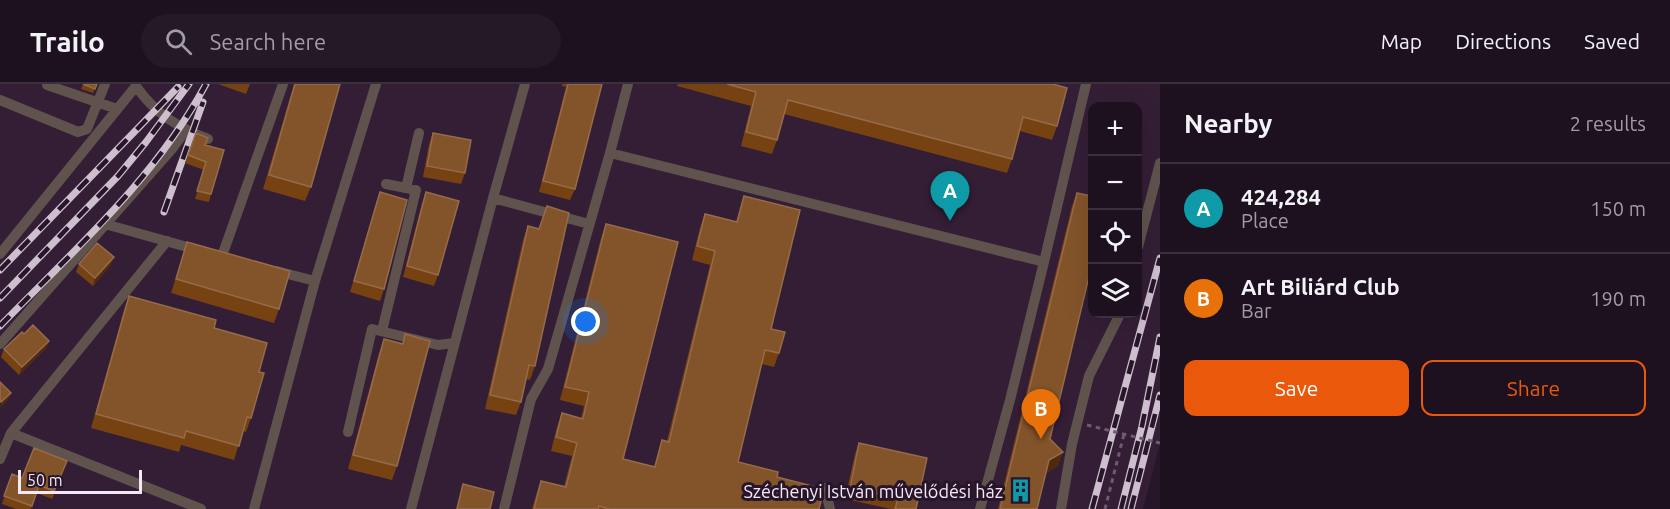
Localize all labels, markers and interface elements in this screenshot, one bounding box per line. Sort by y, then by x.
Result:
search box [141,14,561,68]
icon: search [162,25,195,58]
text: Trailo [30,26,105,57]
text: Search here [210,29,326,54]
text: Map [1381,29,1422,53]
text: Directions [1455,29,1551,53]
text: Saved [1584,29,1640,53]
map controls [1088,102,1142,318]
button: + [1088,102,1142,156]
text: Nearby [1184,109,1272,138]
text: 2 results [1570,112,1646,135]
button: − [1088,156,1142,210]
pin: A [930,172,970,221]
text: 424,284 [1241,184,1321,209]
text: A [1196,197,1211,220]
text: 150 m [1590,197,1646,220]
text: Place [1241,209,1289,232]
button: locate [1088,210,1142,264]
button: layers [1088,264,1142,318]
text: Art Biliárd Club [1241,274,1400,299]
text: B [1197,287,1210,310]
text: 190 m [1590,287,1646,310]
text: Bar [1241,299,1272,322]
your location [571,307,600,336]
button: Save [1184,360,1409,416]
button: Share [1421,360,1646,416]
pin: B [1022,390,1060,439]
scale bar [18,467,142,494]
text: 50 m [27,471,63,489]
building icon: Széchenyi István művelődési ház [1008,478,1034,504]
place label: Széchenyi István művelődési ház [743,481,1003,501]

